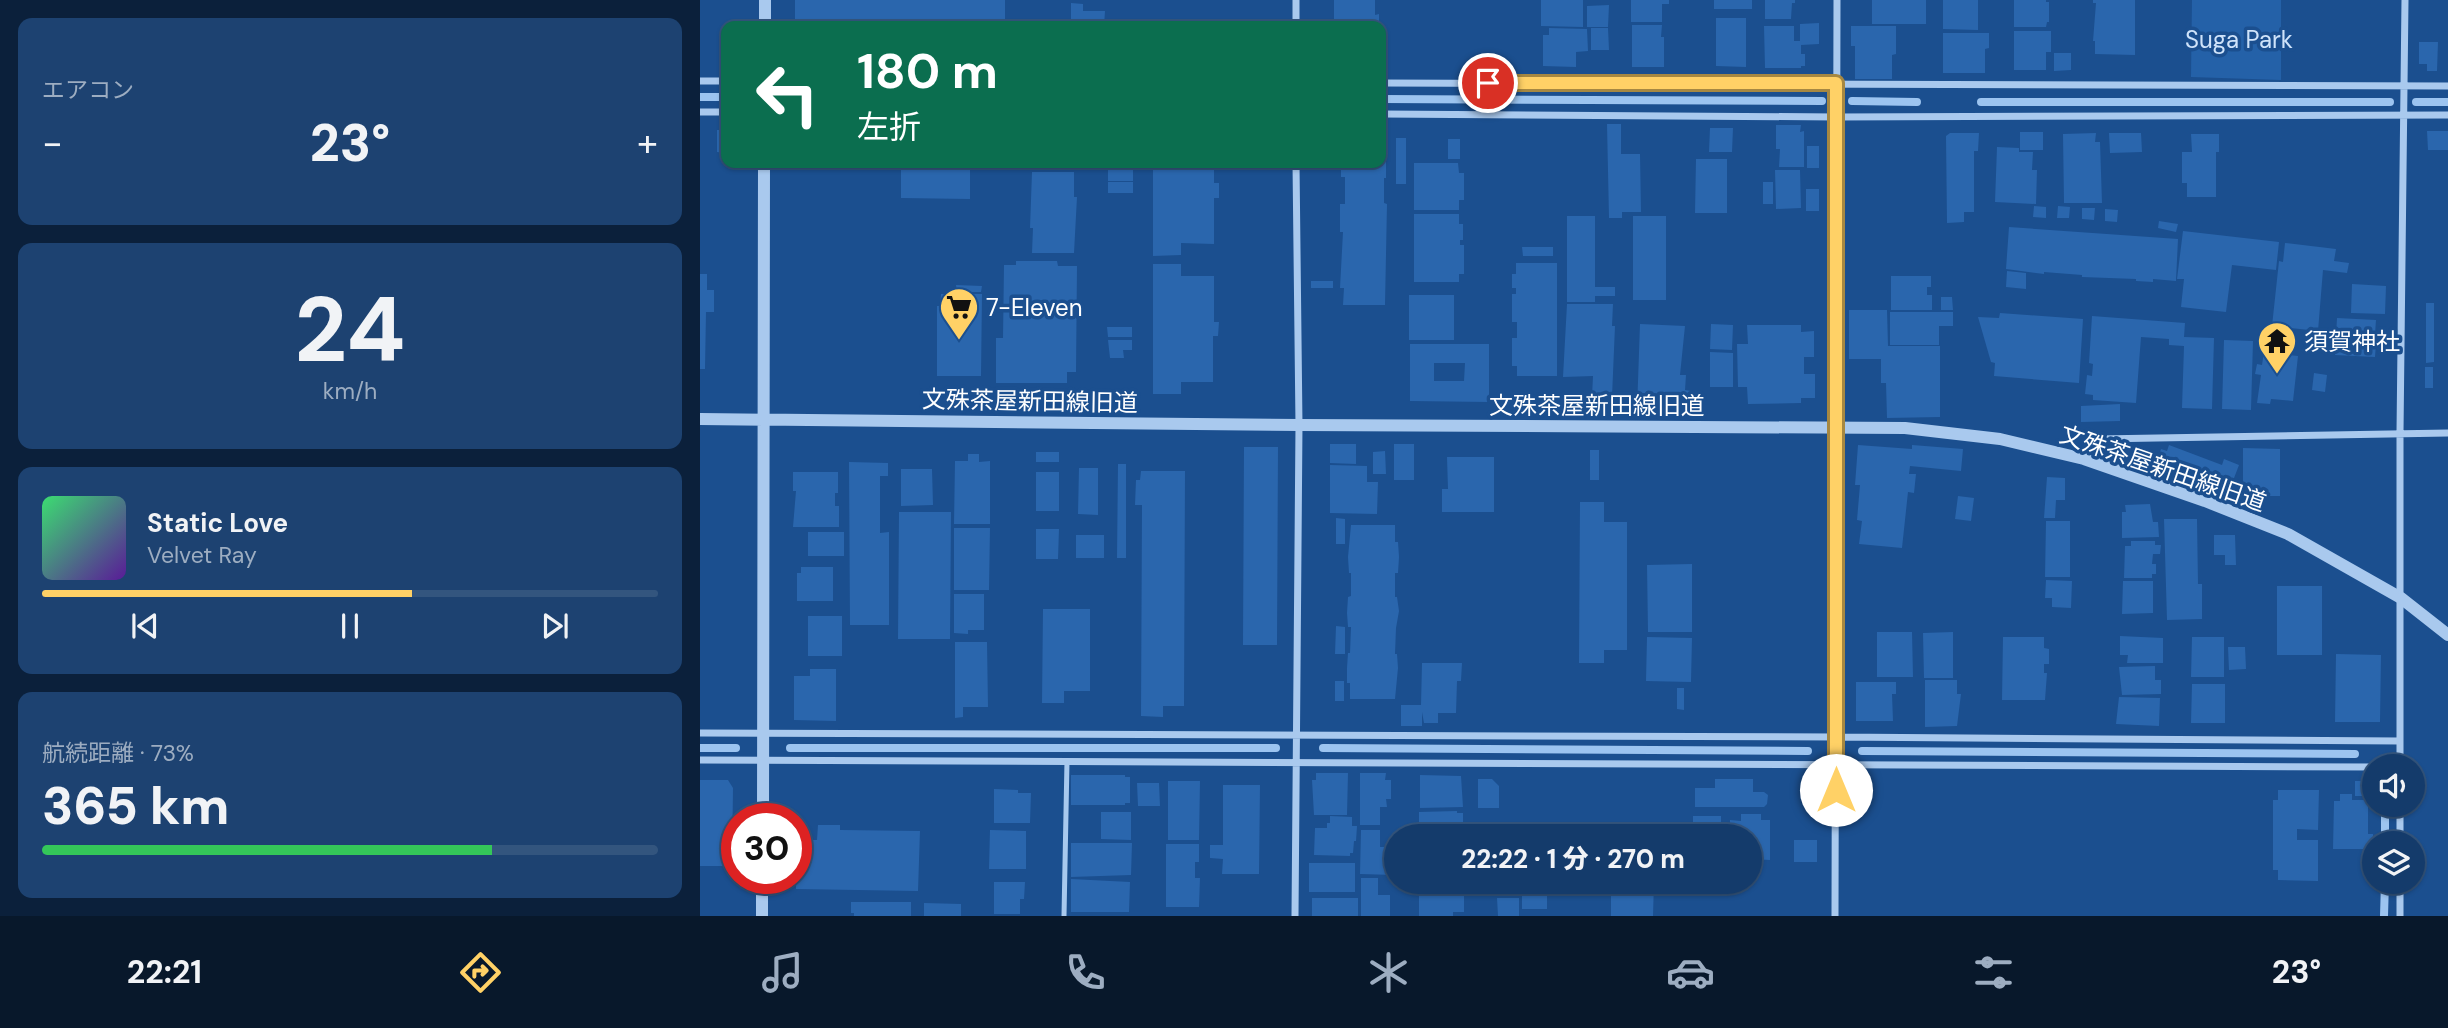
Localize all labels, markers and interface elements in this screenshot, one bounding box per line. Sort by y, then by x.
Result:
park label: Suga Park [2185,24,2293,55]
text: 180 m [857,39,998,103]
icon: left [742,49,833,140]
pin [1458,53,1518,113]
icon: arrive [1469,64,1507,102]
text: エアコン [42,75,134,105]
text: 左折 [857,106,921,148]
text: 23° [310,109,390,177]
text: − [42,118,63,168]
text: + [637,118,658,168]
text: 24 [294,271,406,389]
supermarket icon: 7-Eleven [938,286,980,341]
place label: 7-Eleven [986,292,1083,323]
temple icon: 須賀神社 [2256,320,2298,375]
place label: 須賀神社 [2304,326,2400,357]
text: km/h [323,376,377,406]
street label: 文殊茶屋新田線旧道 [922,384,1138,418]
street label: 文殊茶屋新田線旧道 [1489,390,1705,421]
street label: 文殊茶屋新田線旧道 [2056,418,2270,518]
text: Static Love [147,506,288,540]
text: Velvet Ray [147,540,257,570]
icon: previous [126,607,164,645]
icon: pause [331,607,369,645]
icon: next [536,607,574,645]
text: 航続距離 · 73% [42,738,194,768]
position arrow [1799,753,1873,827]
map controls [2362,754,2425,894]
button: sound [2362,754,2425,817]
text: 365 km [42,772,230,840]
speed limit sign: 30 [721,803,812,894]
button: layers [2362,831,2425,894]
text: 22:22 · 1 分 · 270 m [1461,842,1685,876]
icon: directions [456,948,505,997]
icon: music [758,948,807,997]
icon: phone [1061,948,1110,997]
icon: climate [1364,948,1413,997]
icon: car [1666,948,1715,997]
icon: filters [1969,948,2018,997]
text: 22:21 [127,951,202,993]
text: 23° [2272,951,2321,993]

